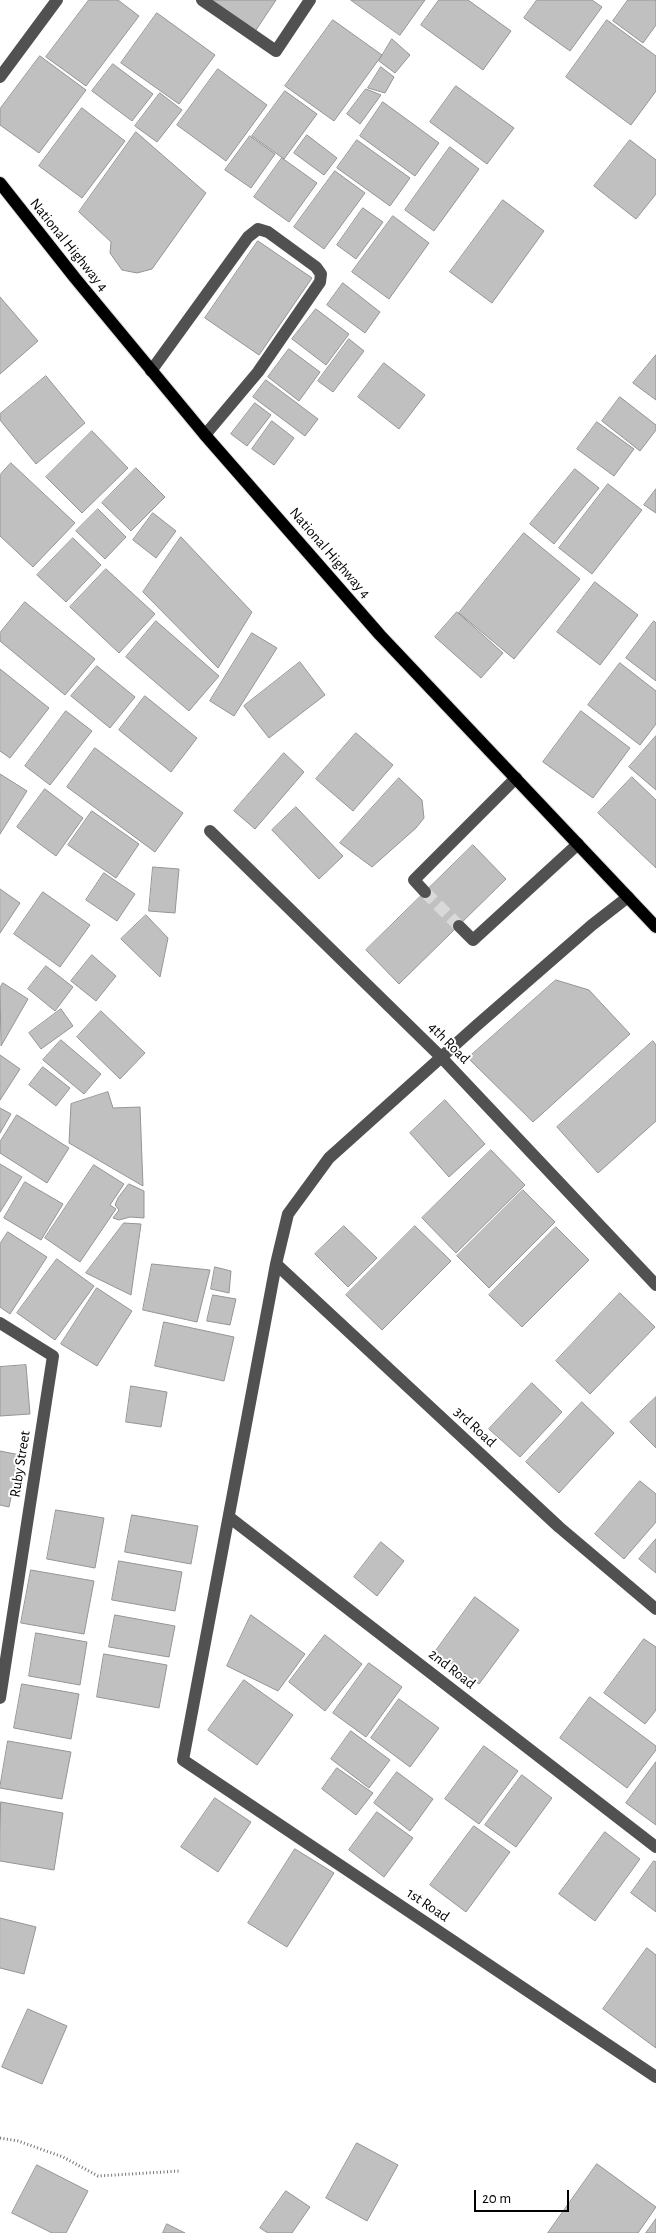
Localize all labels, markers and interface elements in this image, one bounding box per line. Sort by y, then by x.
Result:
street label: National Highway 4 [26,195,112,295]
street label: National Highway 4 [286,504,374,602]
street label: 4th Road [424,1018,474,1068]
street label: 3rd Road [450,1403,500,1451]
street label: Ruby Street [6,1429,34,1499]
street label: 2nd Road [425,1645,479,1693]
street label: 1st Road [403,1884,453,1926]
scale bar [476,2180,571,2212]
text: 20 m [482,2191,511,2206]

